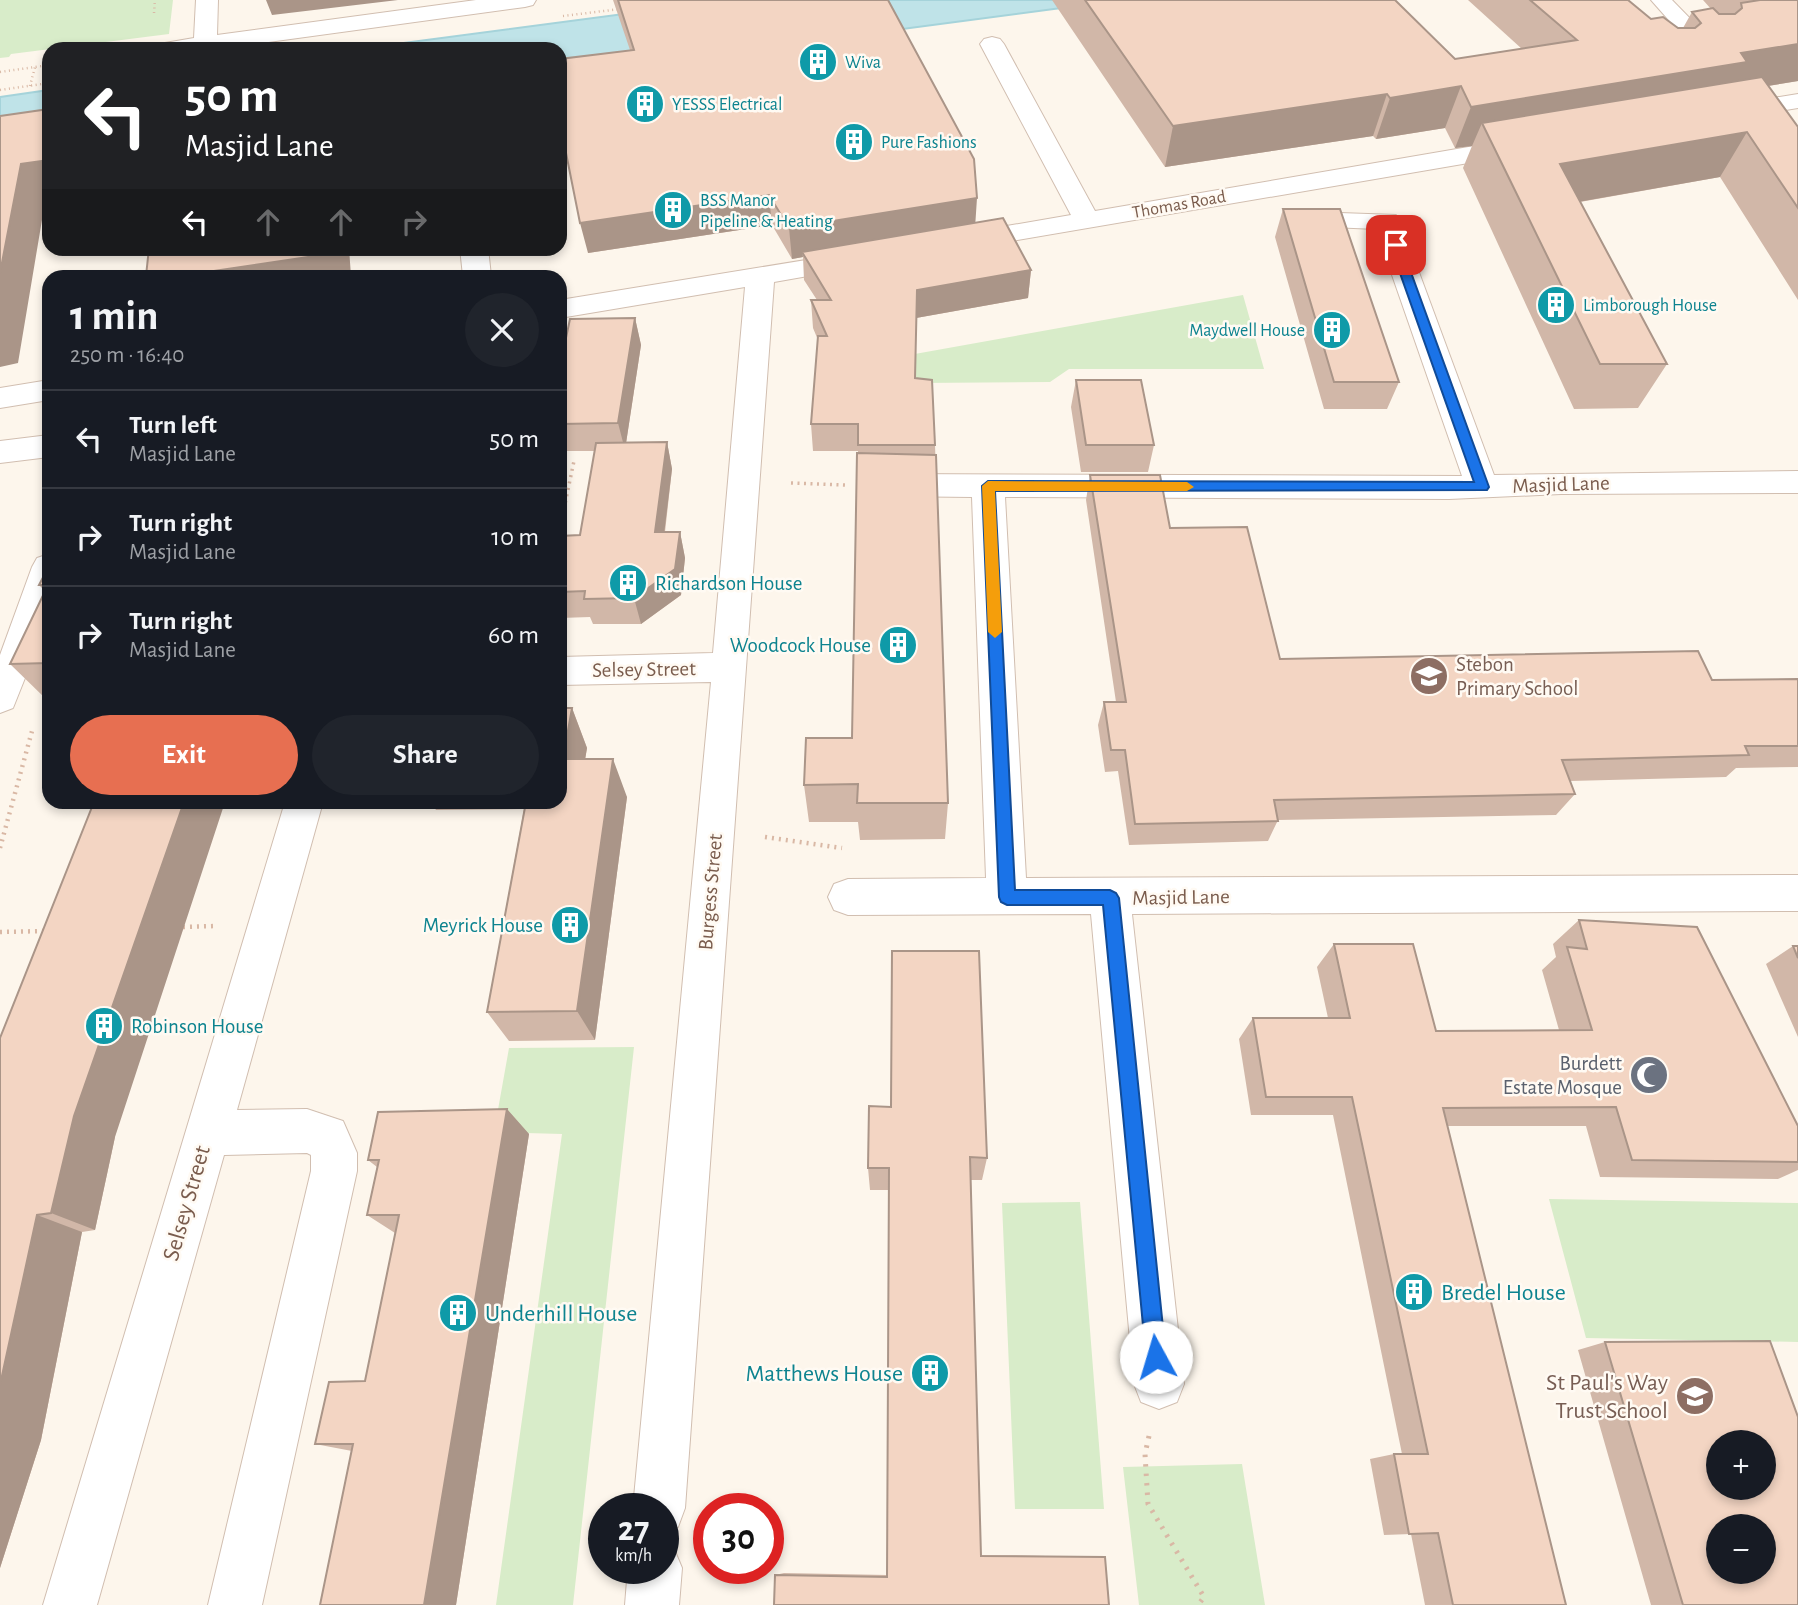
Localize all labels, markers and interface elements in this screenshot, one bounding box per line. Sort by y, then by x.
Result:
building icon: Wiva [797,41,839,83]
place label: Wiva [845,54,881,72]
icon: left [70,70,161,161]
text: 50 m [185,72,279,121]
building icon: YESSS Electrical [624,83,666,125]
place label: YESSS Electrical [672,96,782,114]
building icon: Pure Fashions [833,121,875,163]
text: Masjid Lane [185,130,334,162]
place label: Pure Fashions [881,134,977,152]
street label: Thomas Road [1131,188,1227,222]
building icon: BSS Manor Pipeline & Heating [652,189,694,231]
place label: BSS Manor Pipeline & Heating [700,192,833,231]
icon: left [176,203,214,241]
icon: ahead [249,203,287,241]
icon: ahead [322,203,360,241]
icon: right [395,203,433,241]
pin [1366,215,1426,275]
icon: arrive [1377,226,1415,264]
building icon: Limborough House [1535,284,1577,326]
button: close [465,293,539,367]
text: 1 min [70,295,159,337]
place label: Limborough House [1583,297,1717,315]
building icon: Maydwell House [1311,309,1353,351]
place label: Maydwell House [1189,322,1305,340]
text: 250 m · 16:40 [70,344,184,367]
text: Turn left [129,412,217,438]
icon: left [70,420,108,458]
text: 50 m [489,426,539,452]
text: Masjid Lane [129,443,236,466]
street label: Masjid Lane [1512,472,1610,497]
text: Turn right [129,510,232,536]
icon: right [70,518,108,556]
text: 10 m [491,524,539,550]
text: Masjid Lane [129,541,236,564]
building icon: Richardson House [607,562,649,604]
place label: Richardson House [655,573,802,594]
text: Turn right [129,608,232,634]
icon: right [70,616,108,654]
text: 60 m [488,622,539,648]
building icon: Woodcock House [877,624,919,666]
place label: Woodcock House [730,635,871,656]
text: Masjid Lane [129,639,236,662]
place label: Stebon Primary School [1456,654,1579,699]
school or university icon: Stebon Primary School [1408,655,1450,697]
street label: Selsey Street [592,658,696,681]
button: Exit [70,715,298,795]
button: Share [312,715,539,795]
street label: Burgess Street [695,833,726,951]
street label: Masjid Lane [1132,886,1230,909]
building icon: Meyrick House [549,904,591,946]
place label: Meyrick House [423,915,543,936]
building icon: Robinson House [83,1005,125,1047]
place label: Robinson House [131,1016,264,1037]
place label: Burdett Estate Mosque [1503,1053,1622,1098]
mosque icon: Burdett Estate Mosque [1628,1054,1670,1096]
street label: Selsey Street [159,1143,215,1264]
building icon: Bredel House [1393,1271,1435,1313]
place label: Bredel House [1441,1281,1566,1305]
building icon: Underhill House [437,1292,479,1334]
place label: Underhill House [485,1302,637,1326]
position arrow [1119,1320,1193,1394]
building icon: Matthews House [909,1352,951,1394]
place label: Matthews House [745,1362,903,1386]
place label: St Paul's Way Trust School [1546,1371,1668,1423]
school or university icon: St Paul's Way Trust School [1674,1375,1716,1417]
map controls [1706,1430,1776,1584]
button: + [1706,1430,1776,1500]
speed limit sign: 30 [693,1493,784,1584]
text: 27 [618,1512,649,1547]
button: − [1706,1514,1776,1584]
text: km/h [615,1547,652,1565]

